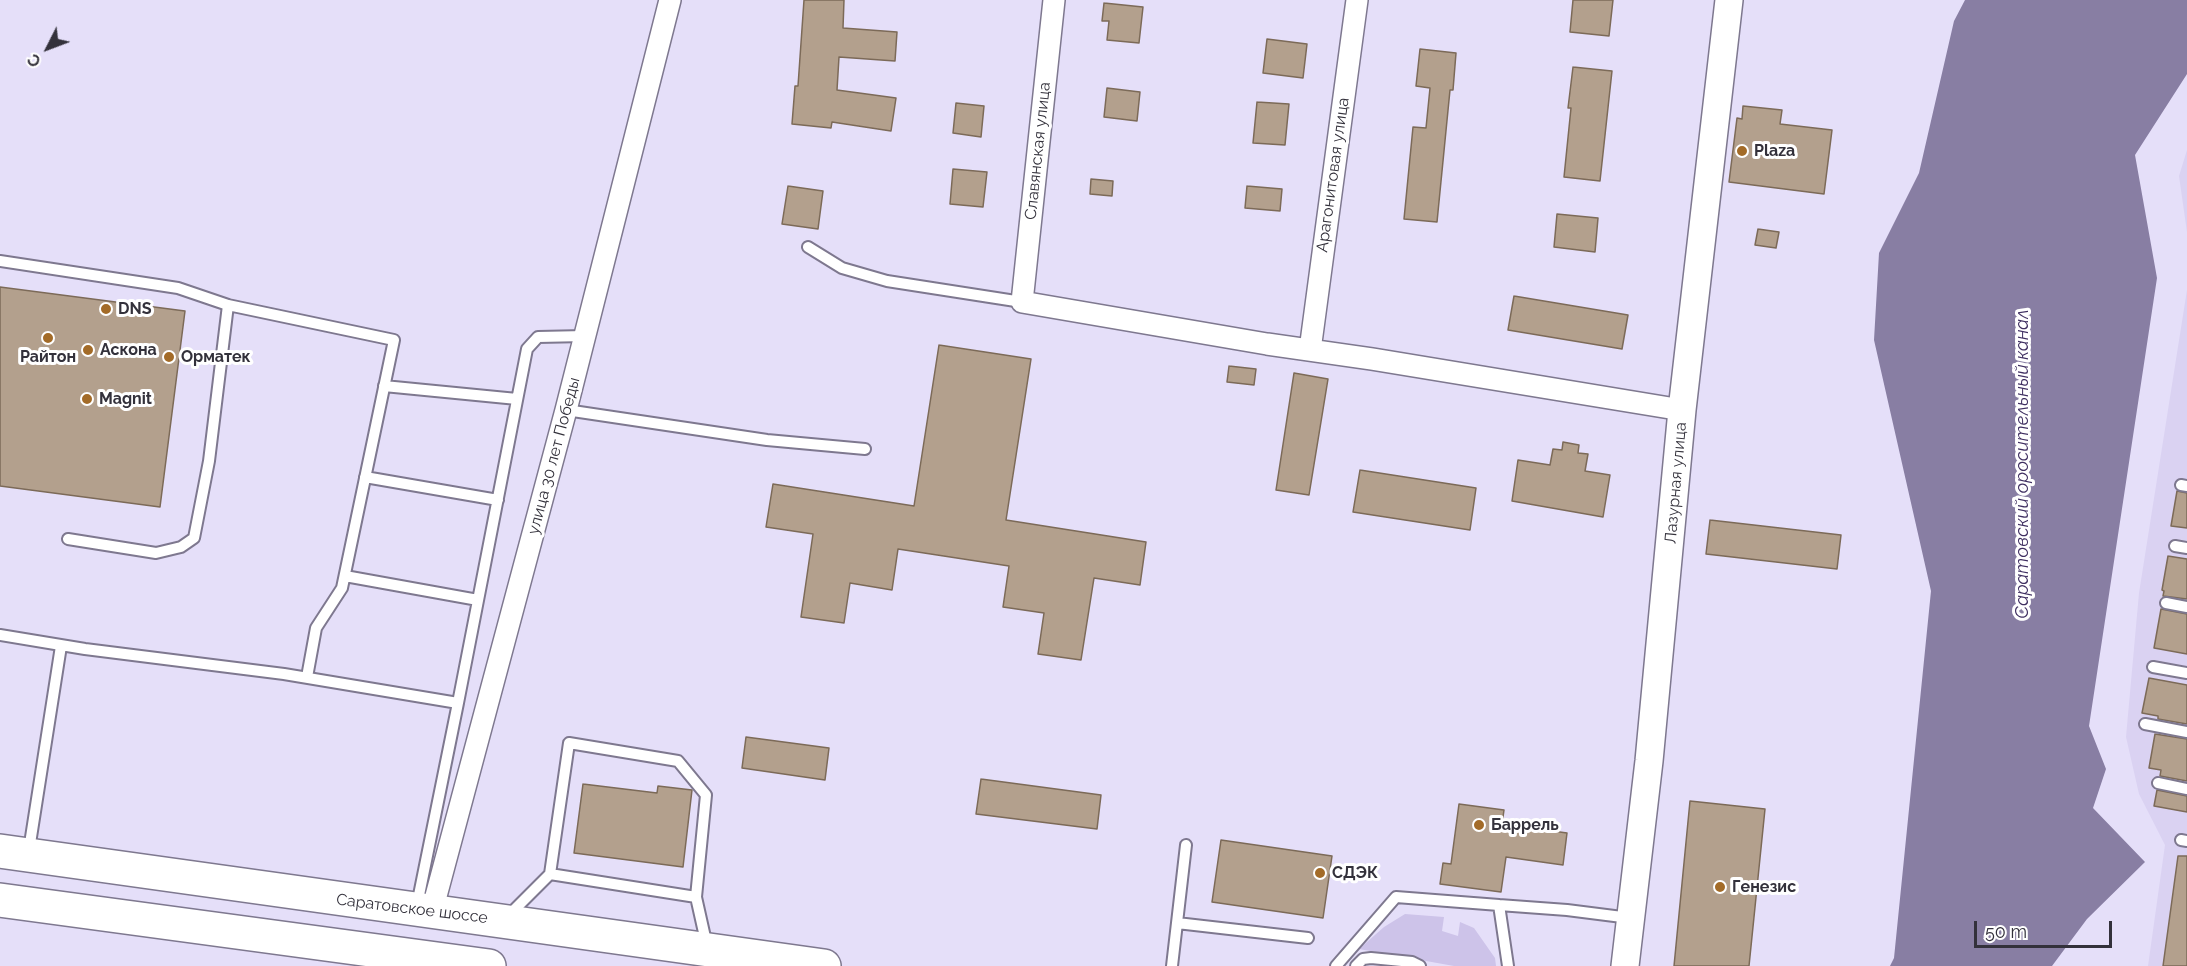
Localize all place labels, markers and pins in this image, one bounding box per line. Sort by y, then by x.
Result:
place label: Plaza [1754,141,1795,161]
marker: Plaza [1735,144,1749,158]
place label: DNS [118,299,151,319]
marker: DNS [99,302,113,316]
marker: Райтон [41,331,55,345]
place label: Аскона [100,340,157,360]
marker: Аскона [81,343,95,357]
place label: Райтон [20,347,76,367]
place label: Орматек [181,347,251,367]
marker: Орматек [162,350,176,364]
place label: Magnit [99,389,152,409]
marker: Magnit [80,392,94,406]
place label: Баррель [1491,815,1559,835]
marker: Баррель [1472,818,1486,832]
place label: СДЭК [1332,863,1378,883]
marker: СДЭК [1313,866,1327,880]
place label: Генезис [1732,877,1796,897]
marker: Генезис [1713,880,1727,894]

